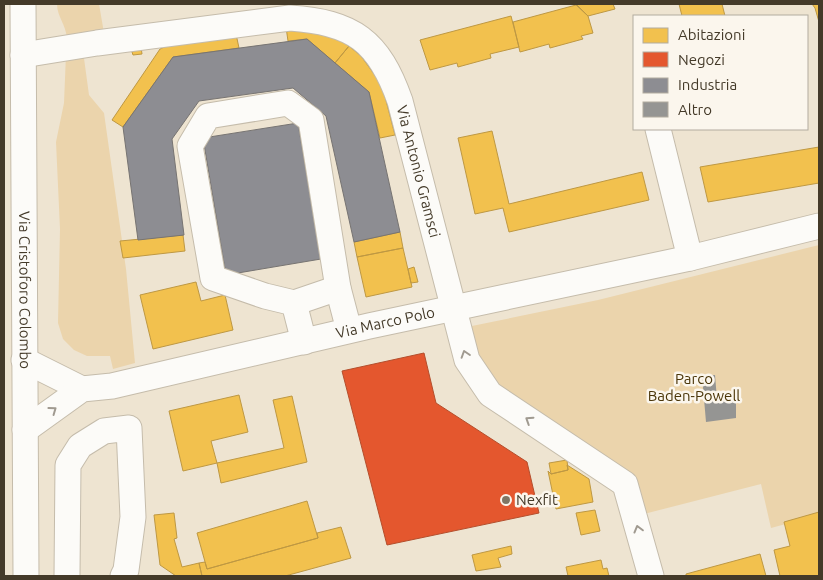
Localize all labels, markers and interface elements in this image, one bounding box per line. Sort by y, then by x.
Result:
legend [633,15,808,130]
text: Abitazioni [678,26,745,43]
text: Negozi [678,51,725,68]
text: Industria [678,76,737,93]
text: Altro [678,101,712,118]
street label: Via Antonio Gramsci [394,104,444,239]
street label: Via Cristoforo Colombo [16,211,34,369]
street label: Via Marco Polo [334,303,436,341]
one-way arrow [461,350,471,358]
park label: Parco Baden-Powell [648,370,740,404]
one-way arrow [47,407,57,416]
one-way arrow [525,417,535,426]
place label: Nexfit [516,491,558,508]
marker: Nexfit [500,494,512,506]
one-way arrow [633,525,644,534]

